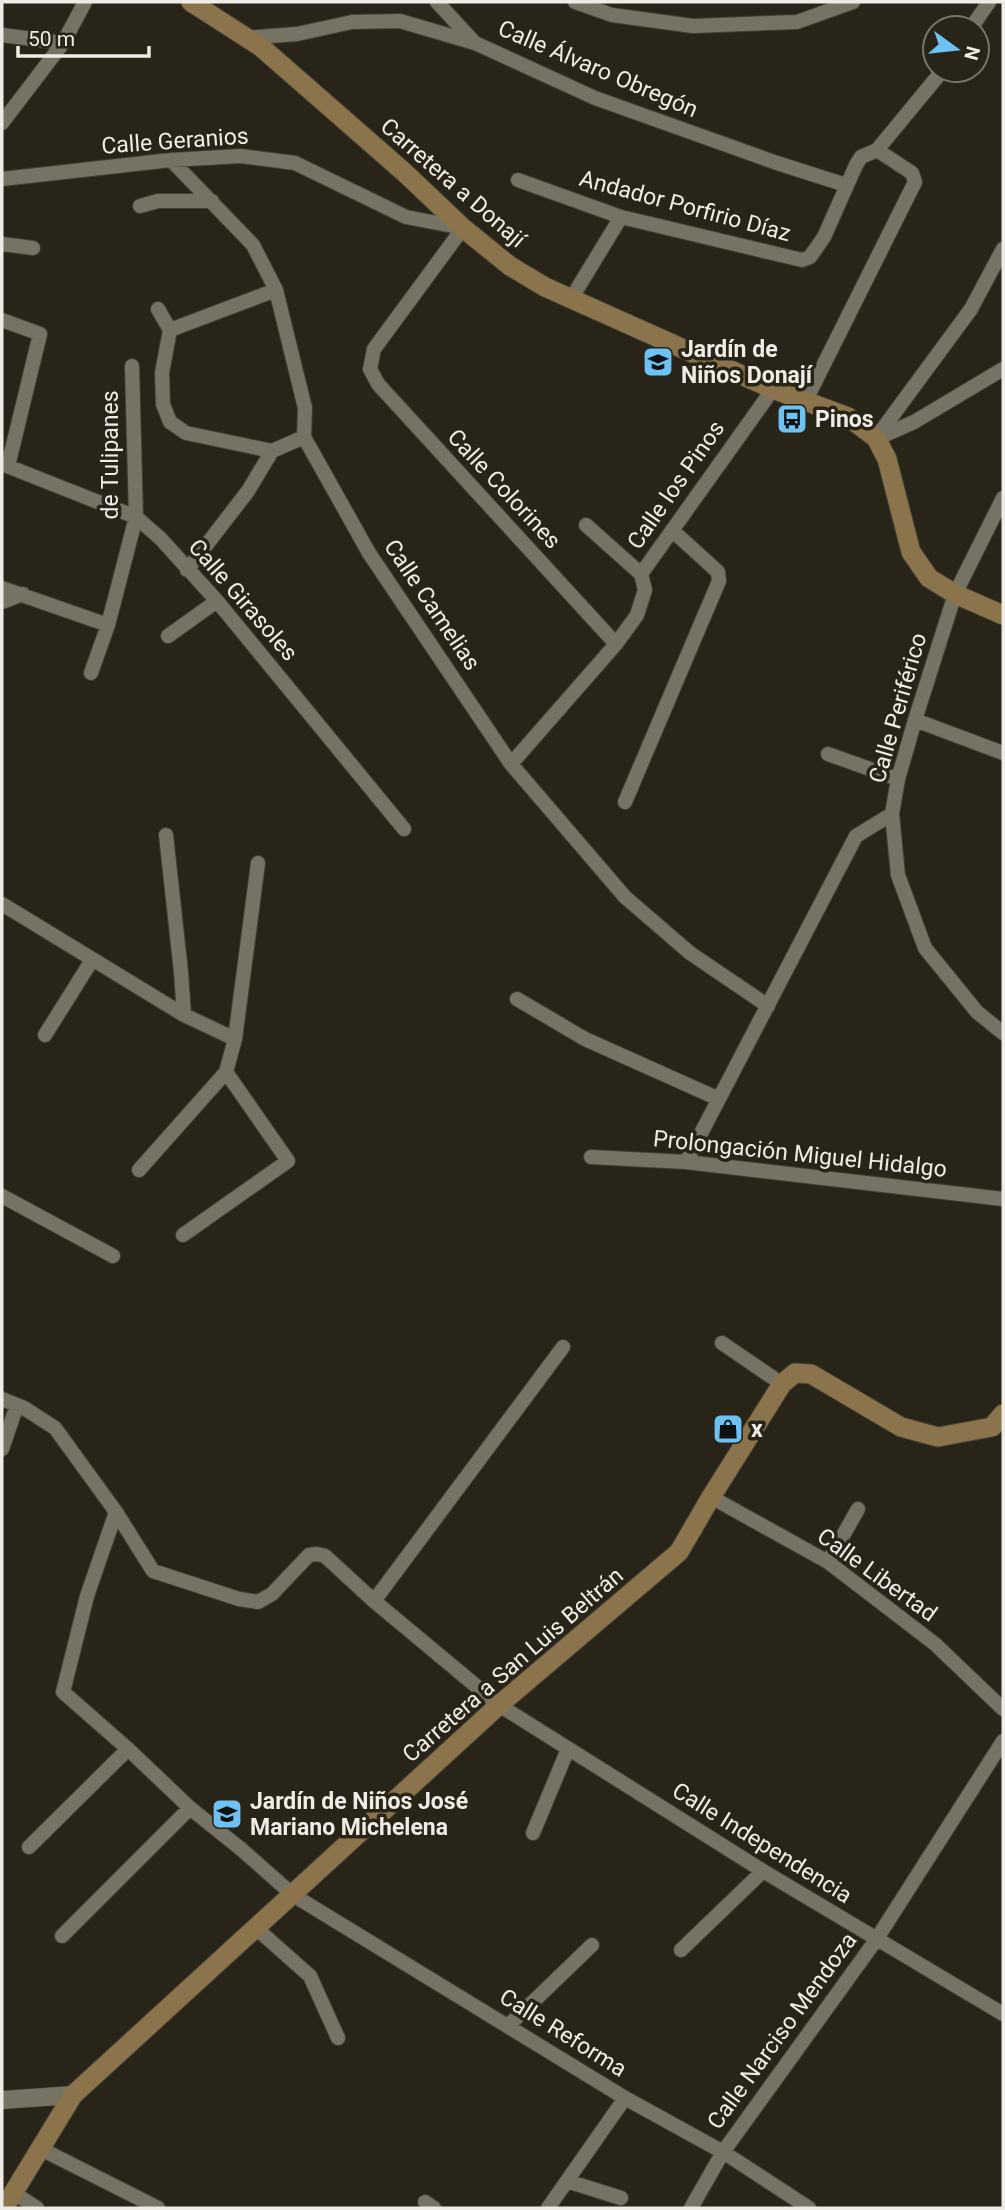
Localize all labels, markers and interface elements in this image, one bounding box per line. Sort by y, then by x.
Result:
scale bar [18,14,149,58]
street label: Calle Álvaro Obregón [494,14,702,123]
north arrow [921,14,991,84]
text: 50 m [28,27,75,51]
text: N [959,44,985,63]
street label: Carretera a Donají [375,113,532,254]
street label: Calle Geranios [100,122,250,160]
street label: Andador Porfirio Díaz [576,165,794,247]
place label: Jardín de Niños Donají [681,336,814,389]
school or university icon: Jardín de Niños Donají [641,345,675,379]
street label: de Tulipanes [97,390,124,520]
bus stop icon: Pinos [775,402,809,436]
place label: Pinos [815,406,874,433]
street label: Calle los Pinos [622,416,730,554]
street label: Calle Colorines [442,424,566,554]
street label: Calle Girasoles [183,534,303,666]
street label: Calle Camelias [378,534,486,676]
street label: Calle Periférico [864,630,932,786]
street label: Prolongación Miguel Hidalgo [652,1125,948,1183]
shop icon: x [711,1412,745,1446]
place label: x [751,1416,763,1443]
street label: Calle Libertad [812,1523,942,1627]
street label: Carretera a San Luis Beltrán [397,1562,629,1768]
street label: Calle Independencia [667,1777,857,1909]
place label: Jardín de Niños José Mariano Michelena [250,1788,468,1841]
school or university icon: Jardín de Niños José Mariano Michelena [210,1797,244,1831]
street label: Calle Narciso Mendoza [702,1928,862,2134]
street label: Calle Reforma [495,1983,631,2083]

